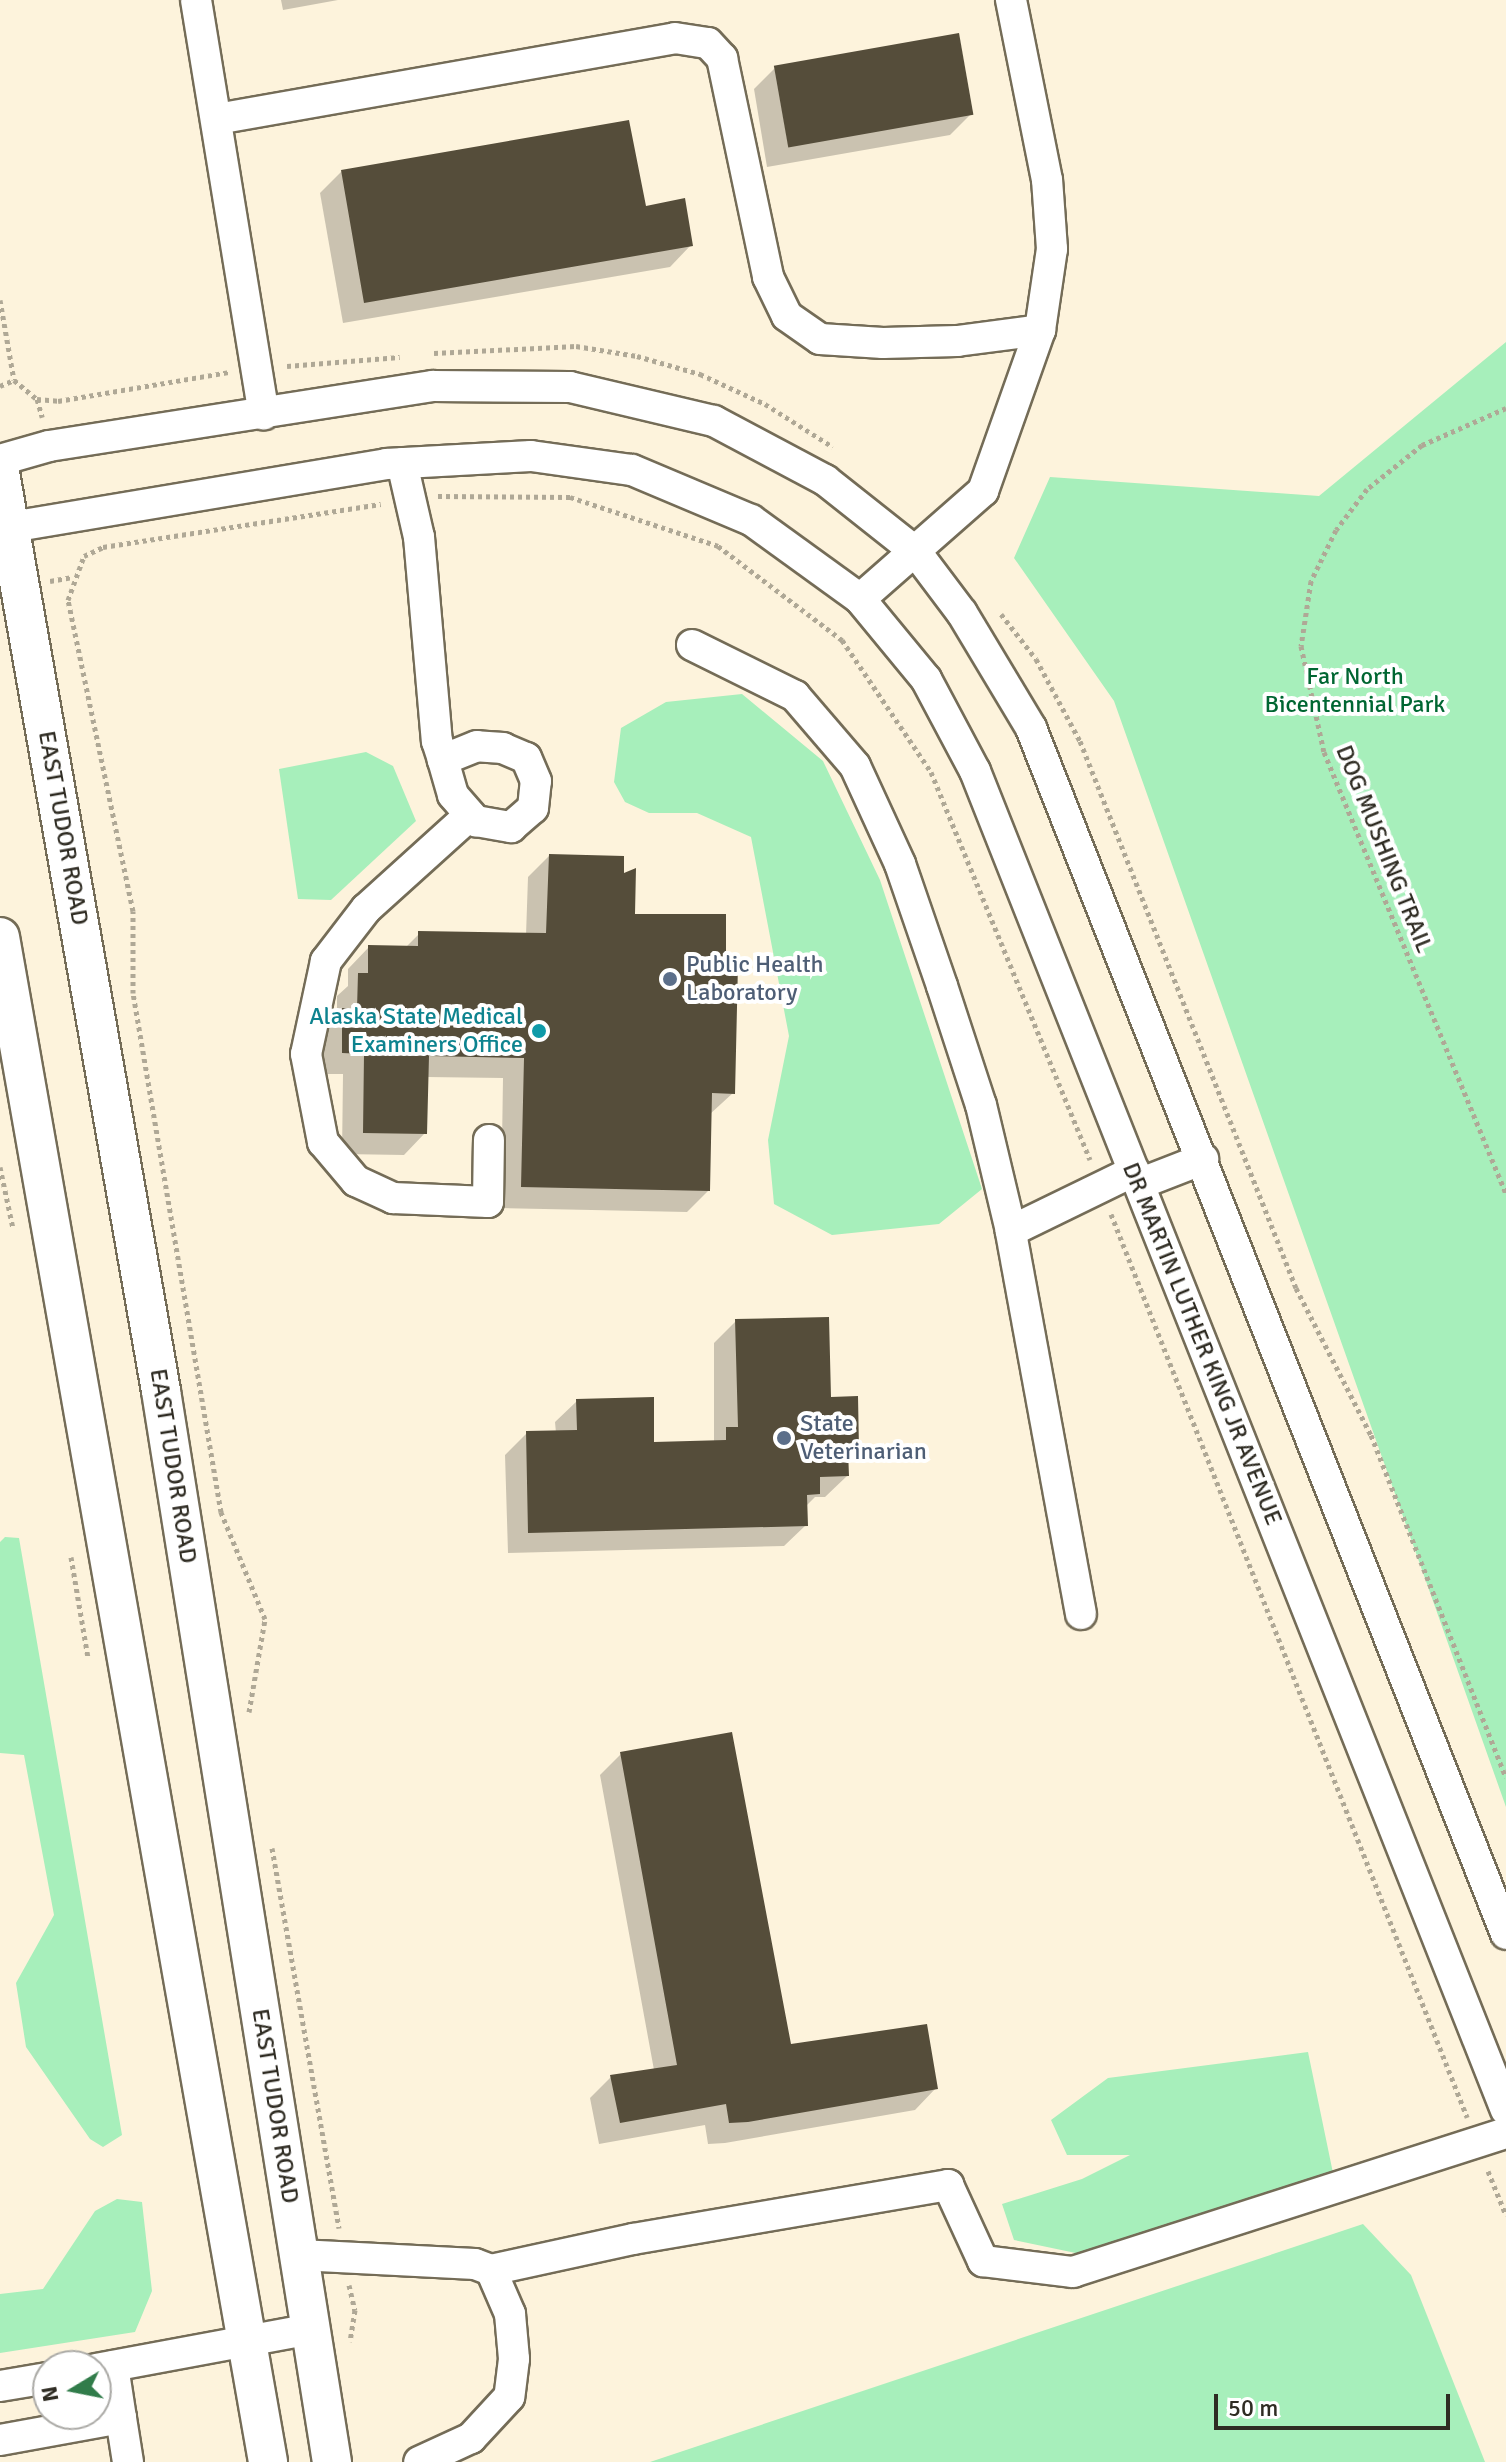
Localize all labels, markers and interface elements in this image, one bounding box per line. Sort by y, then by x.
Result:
park label: Far North Bicentennial Park [1265,663,1445,719]
street label: EAST TUDOR ROAD [32,729,94,927]
street label: DOG MUSHING TRAIL [1329,741,1439,957]
place label: Public Health Laboratory [686,951,824,1007]
marker: Public Health Laboratory [661,970,679,988]
place label: Alaska State Medical Examiners Office [309,1003,523,1059]
marker: Alaska State Medical Examiners Office [530,1022,548,1040]
street label: DR MARTIN LUTHER KING JR AVENUE [1116,1158,1288,1530]
street label: EAST TUDOR ROAD [143,1367,203,1565]
place label: State Veterinarian [800,1410,927,1466]
marker: State Veterinarian [775,1429,793,1447]
street label: EAST TUDOR ROAD [245,2007,305,2205]
north arrow [32,2350,112,2430]
scale bar [1218,2378,1454,2428]
text: N [35,2384,64,2404]
text: 50 m [1228,2393,1278,2423]

